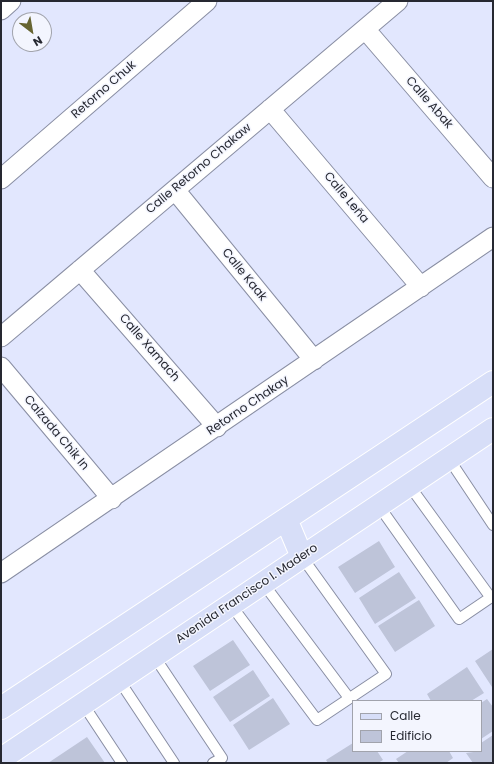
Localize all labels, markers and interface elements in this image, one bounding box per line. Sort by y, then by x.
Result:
north arrow [12,12,52,52]
text: N [30,32,45,50]
street label: Retorno Chuk [69,58,139,122]
street label: Calle Abak [402,74,456,132]
street label: Calle Retorno Chakaw [143,121,255,217]
street label: Calle Leña [320,169,372,227]
street label: Calle Kaak [218,246,270,304]
street label: Calle Xamach [116,311,182,385]
street label: Retorno Chakay [204,373,292,439]
street label: Calzada Chik In [21,393,91,473]
street label: Avenida Francisco I. Madero [173,541,321,647]
legend [352,700,482,752]
text: Calle [390,707,421,724]
text: Edificio [390,727,432,744]

